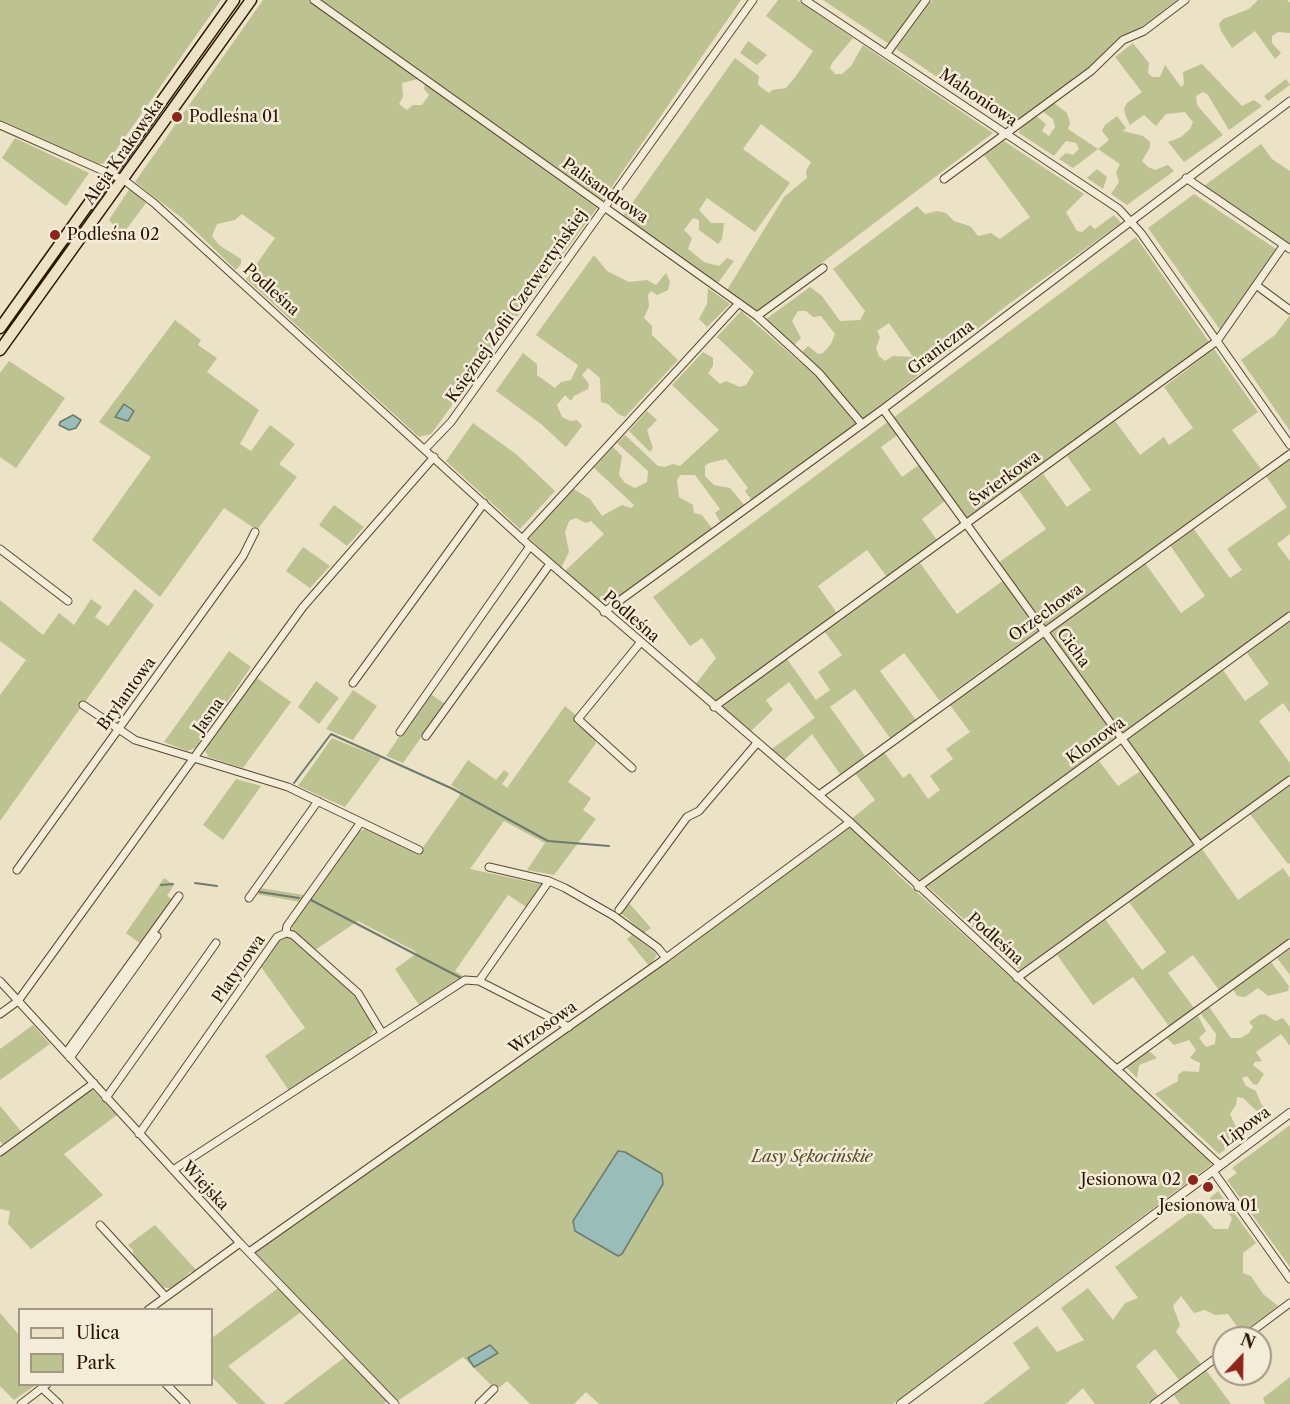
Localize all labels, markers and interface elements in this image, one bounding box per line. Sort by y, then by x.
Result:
street label: Mahoniowa [935,65,1021,131]
street label: Aleja Krakowska [80,95,168,209]
place label: Podleśna 01 [189,107,279,127]
marker: Podleśna 01 [170,110,184,124]
street label: Palisandrowa [558,154,652,228]
street label: Księżnej Zofii Czetwertyńskiej [443,206,591,406]
place label: Podleśna 02 [67,225,159,245]
marker: Podleśna 02 [48,228,62,242]
street label: Podleśna [239,260,303,320]
street label: Graniczna [904,317,978,379]
street label: Świerkowa [966,447,1044,511]
street label: Orzechowa [1005,580,1087,646]
street label: Podleśna [599,587,663,647]
street label: Cicha [1052,625,1094,671]
street label: Brylantowa [94,654,160,734]
street label: Jasna [190,694,228,738]
street label: Klonowa [1063,713,1129,769]
street label: Podleśna [963,909,1027,969]
street label: Platynowa [209,931,269,1007]
street label: Wrzosowa [505,998,581,1058]
street label: Lipowa [1218,1103,1274,1151]
park label: Lasy Sękocińskie [751,1147,873,1167]
street label: Wiejska [177,1157,233,1215]
place label: Jesionowa 02 [1081,1170,1181,1190]
marker: Jesionowa 02 [1186,1173,1200,1187]
marker: Jesionowa 01 [1201,1180,1215,1194]
place label: Jesionowa 01 [1159,1196,1257,1216]
legend [18,1308,213,1386]
text: Ulica [76,1322,120,1344]
north arrow [1212,1326,1272,1386]
text: N [1238,1329,1258,1353]
text: Park [76,1352,115,1374]

